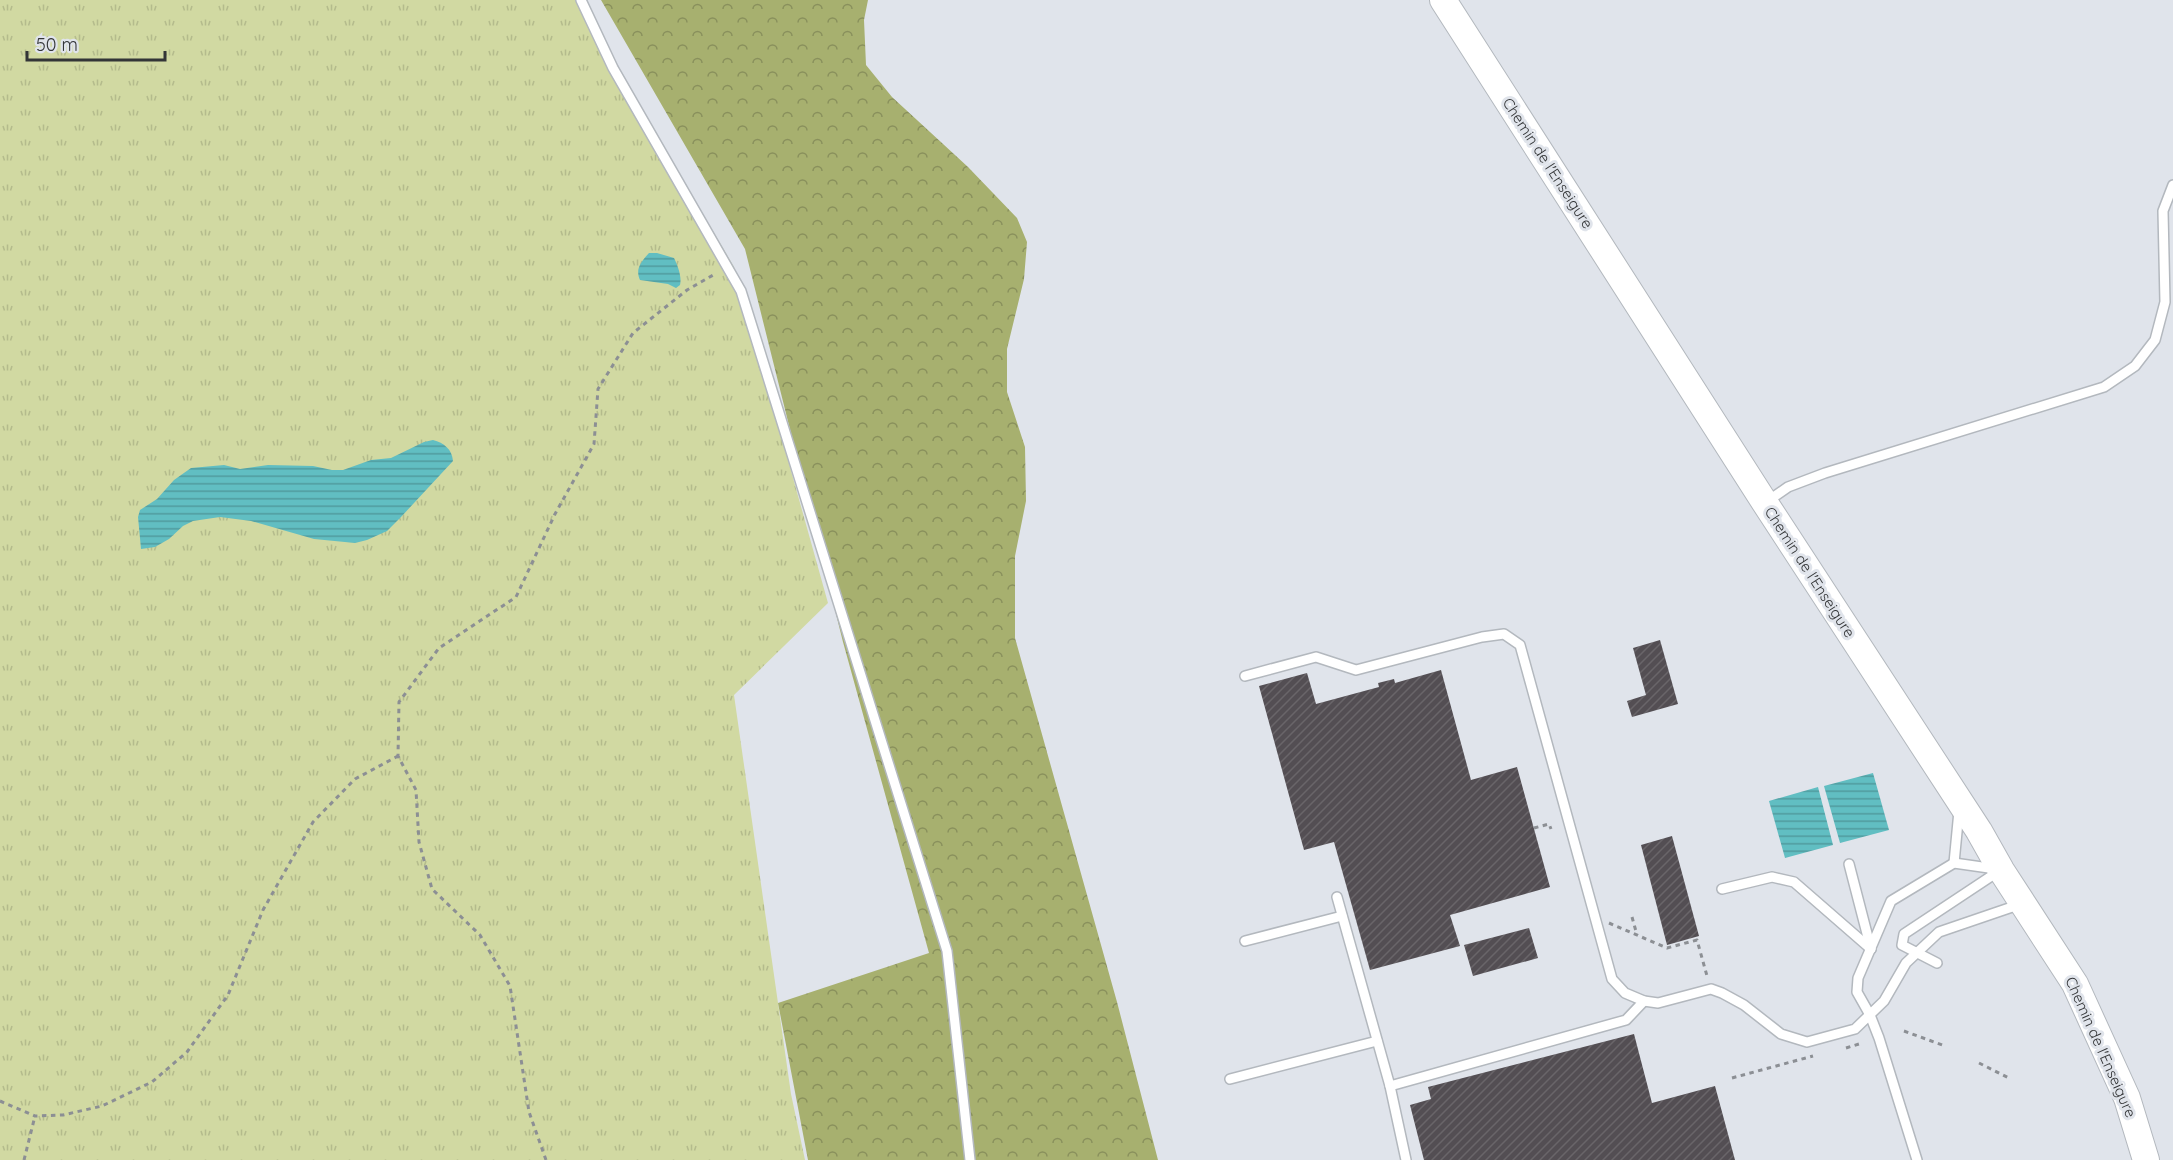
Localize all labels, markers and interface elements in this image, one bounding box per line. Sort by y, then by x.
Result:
scale bar [27,24,165,62]
text: 50 m [36,33,78,56]
street label: Chemin de l'Enseigure [1499,94,1597,232]
street label: Chemin de l'Enseigure [1761,503,1859,641]
street label: Chemin de l'Enseigure [2061,974,2141,1120]

